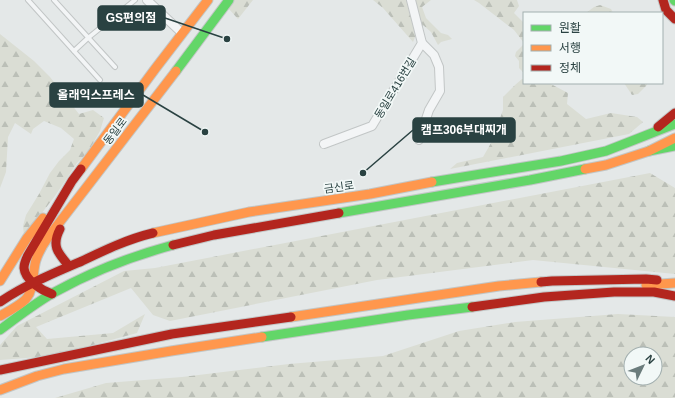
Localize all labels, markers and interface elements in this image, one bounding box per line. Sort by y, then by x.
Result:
callout: GS편의점 [98,6,165,30]
text: GS편의점 [106,11,156,25]
legend [523,12,663,84]
text: 원활 [559,21,581,35]
text: 서행 [559,41,581,55]
street label: 동일로416번길 [372,55,418,121]
text: 정체 [559,61,581,75]
callout: 올래익스프레스 [50,83,143,107]
text: 올래익스프레스 [57,88,135,102]
street label: 동일로 [101,115,129,147]
callout: 캠프306부대찌개 [413,118,515,142]
text: 캠프306부대찌개 [421,123,507,137]
street label: 금신로 [323,179,355,195]
north arrow [623,346,663,386]
text: N [643,352,657,366]

